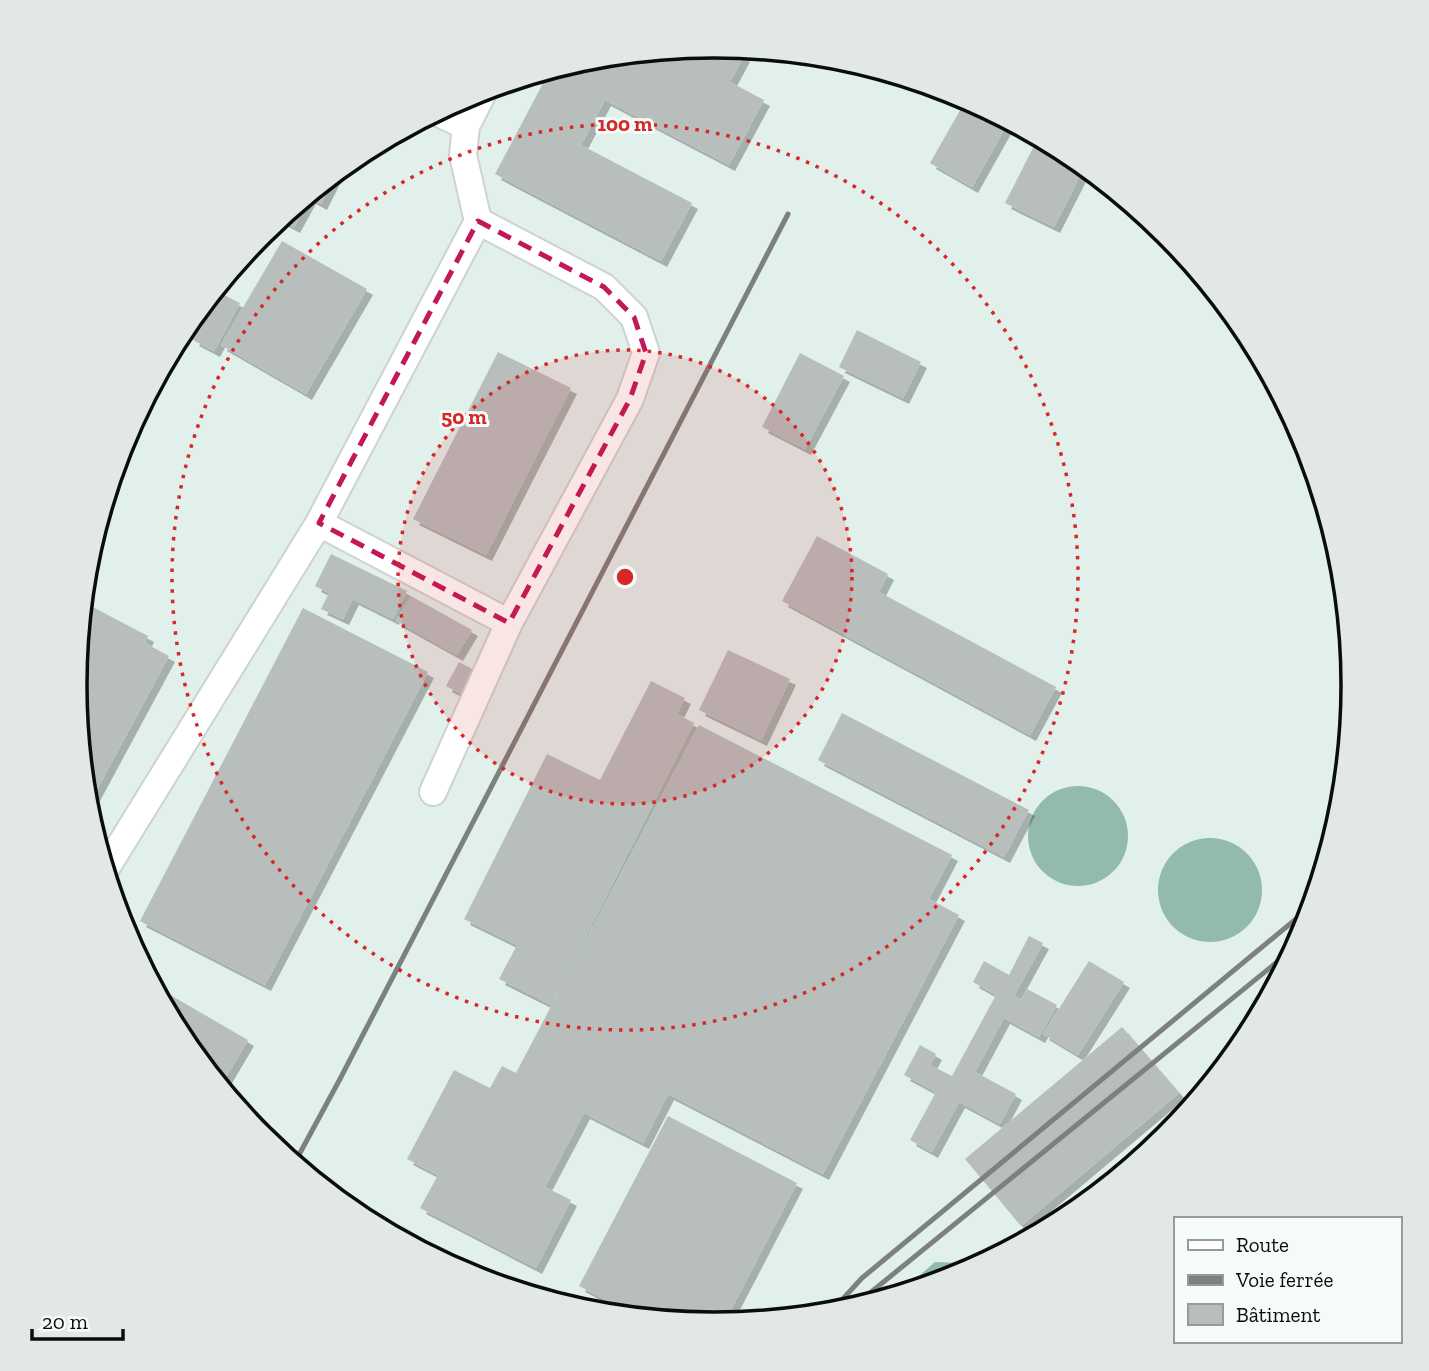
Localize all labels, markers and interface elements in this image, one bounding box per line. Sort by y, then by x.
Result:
text: 100 m [598,111,653,136]
text: 50 m [441,404,487,429]
centre of rings [613,565,637,589]
legend [1174,1217,1401,1343]
text: Route [1236,1232,1289,1257]
text: Voie ferrée [1235,1267,1333,1292]
scale bar [32,1298,122,1342]
text: Bâtiment [1236,1302,1321,1327]
text: 20 m [42,1309,88,1334]

